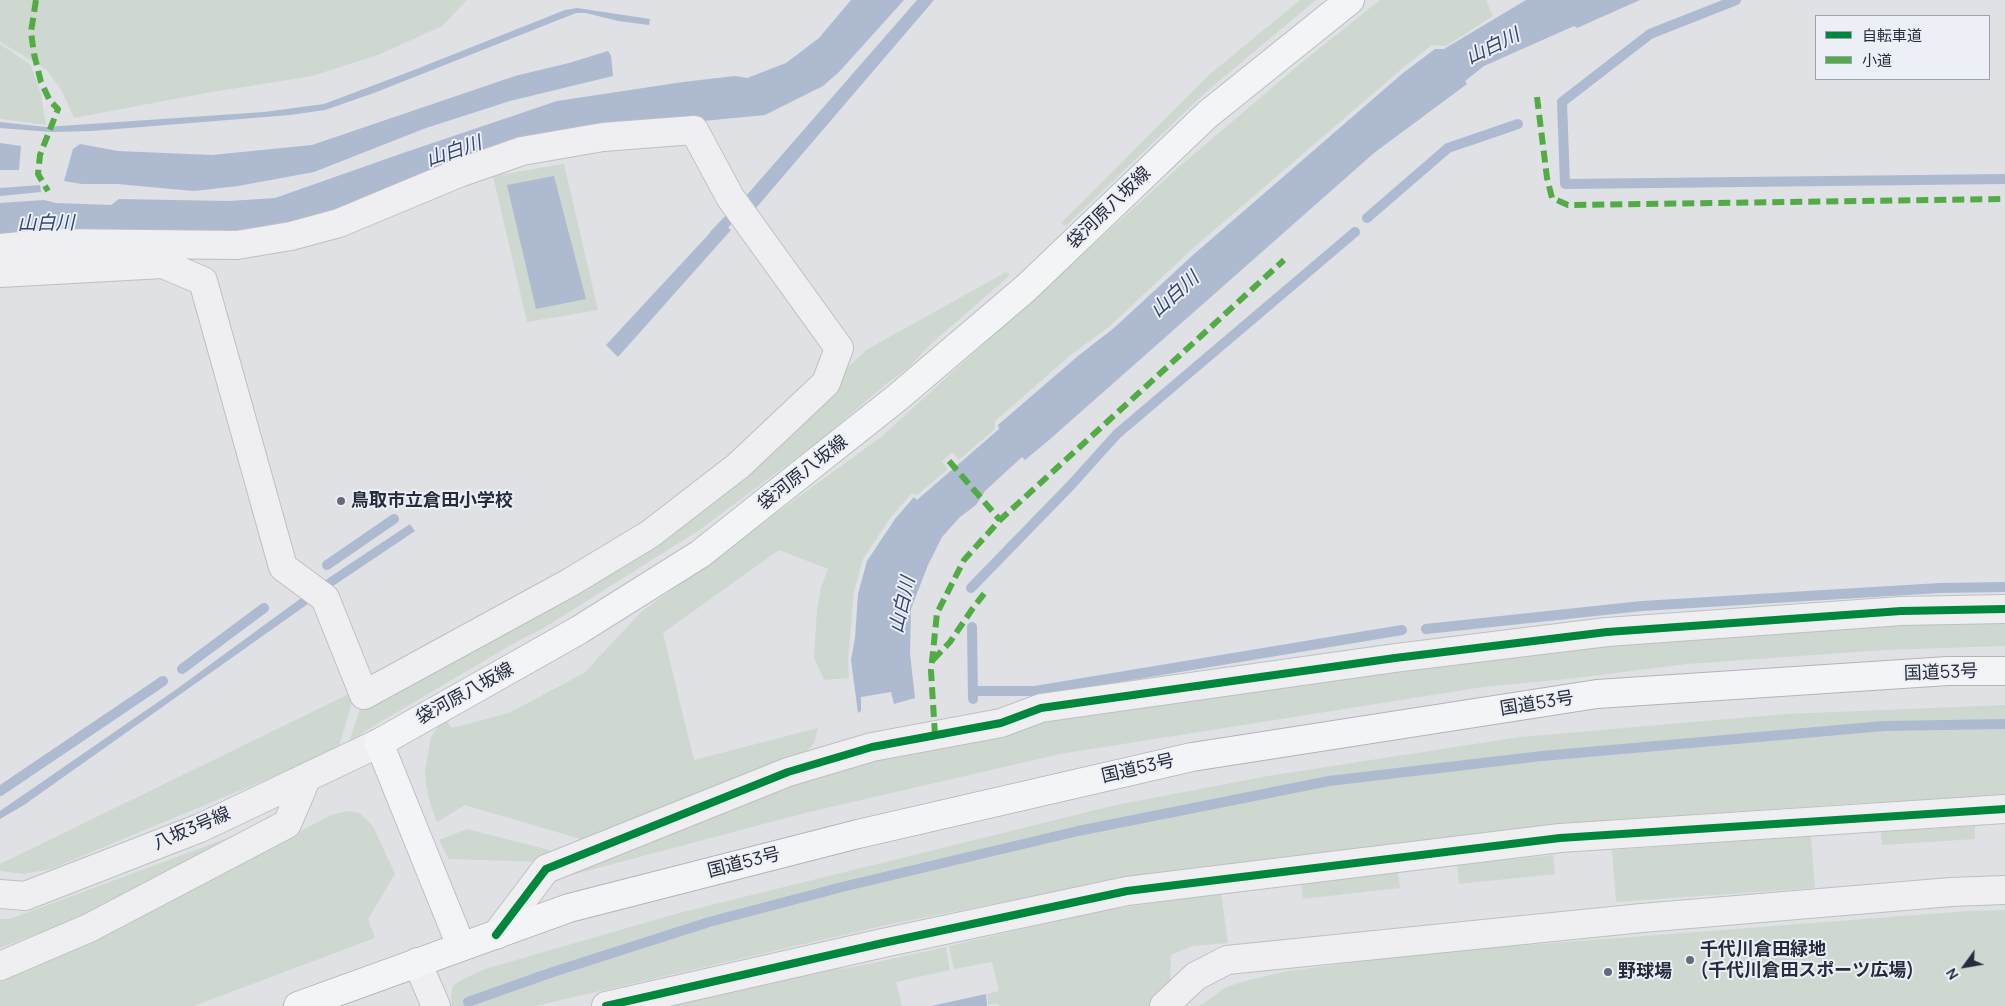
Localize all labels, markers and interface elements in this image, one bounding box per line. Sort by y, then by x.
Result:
legend [1815,15,1990,80]
water label: 山白川 [1462,24,1524,70]
text: 自転車道 [1862,25,1922,46]
text: 小道 [1862,50,1892,71]
water label: 山白川 [423,132,485,172]
street label: 袋河原八坂線 [1063,163,1155,253]
water label: 山白川 [17,212,75,236]
water label: 山白川 [1146,267,1204,323]
street label: 袋河原八坂線 [754,431,852,515]
place label: 鳥取市立倉田小学校 [351,490,513,512]
marker: 鳥取市立倉田小学校 [335,495,347,507]
water label: 山白川 [885,575,921,635]
street label: 袋河原八坂線 [413,658,517,730]
street label: 国道53号 [1903,661,1979,685]
street label: 国道53号 [1499,688,1575,720]
street label: 国道53号 [1099,750,1177,788]
street label: 八坂3号線 [150,803,234,855]
street label: 国道53号 [705,844,783,882]
place label: 千代川倉田緑地 (千代川倉田スポーツ広場) [1700,939,1914,982]
north arrow [1940,941,1990,991]
marker: 千代川倉田緑地 (千代川倉田スポーツ広場) [1684,954,1696,966]
place label: 野球場 [1618,961,1672,983]
text: N [1941,965,1963,984]
marker: 野球場 [1602,966,1614,978]

